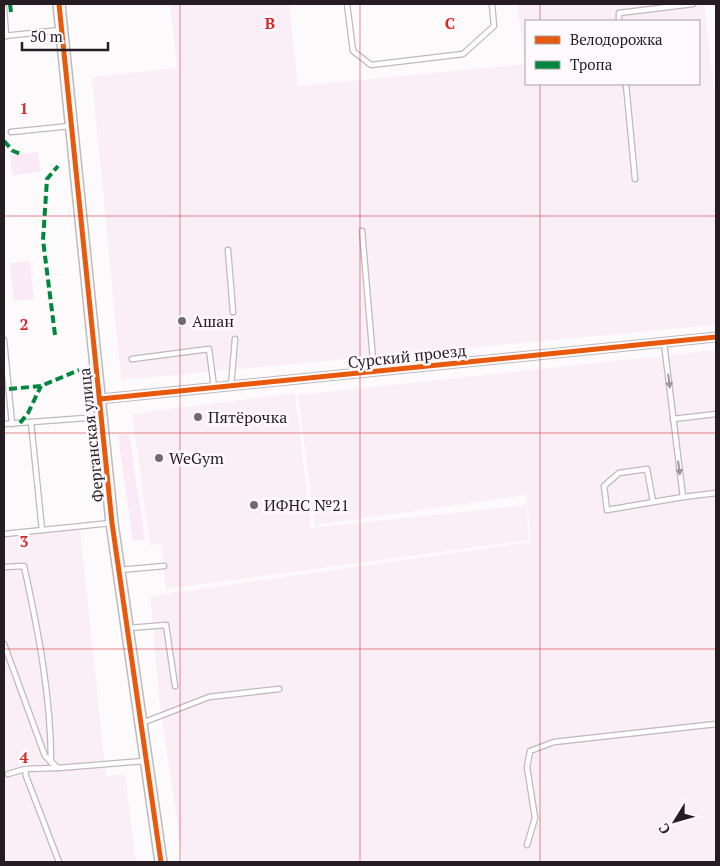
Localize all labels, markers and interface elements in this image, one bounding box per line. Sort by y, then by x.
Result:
text: B [265,12,275,34]
text: C [445,12,455,34]
scale bar [22,20,109,52]
legend [525,20,700,85]
text: 50 m [30,26,63,46]
text: Велодорожка [570,29,663,49]
text: Тропа [570,54,613,74]
text: 1 [19,97,29,119]
place label: Ашан [192,310,234,332]
text: 2 [19,313,29,335]
marker: Ашан [176,315,188,327]
street label: Сурский проезд [347,339,467,373]
street label: Ферганская улица [73,367,109,503]
one-way arrow [665,373,673,389]
place label: Пятёрочка [208,406,287,428]
marker: Пятёрочка [192,411,204,423]
place label: WeGym [169,447,224,469]
marker: WeGym [153,452,165,464]
one-way arrow [675,460,683,476]
place label: ИФНС №21 [264,494,349,516]
marker: ИФНС №21 [248,499,260,511]
text: 3 [19,530,29,552]
text: 4 [19,746,29,768]
north arrow [650,796,700,846]
text: С [654,820,675,838]

